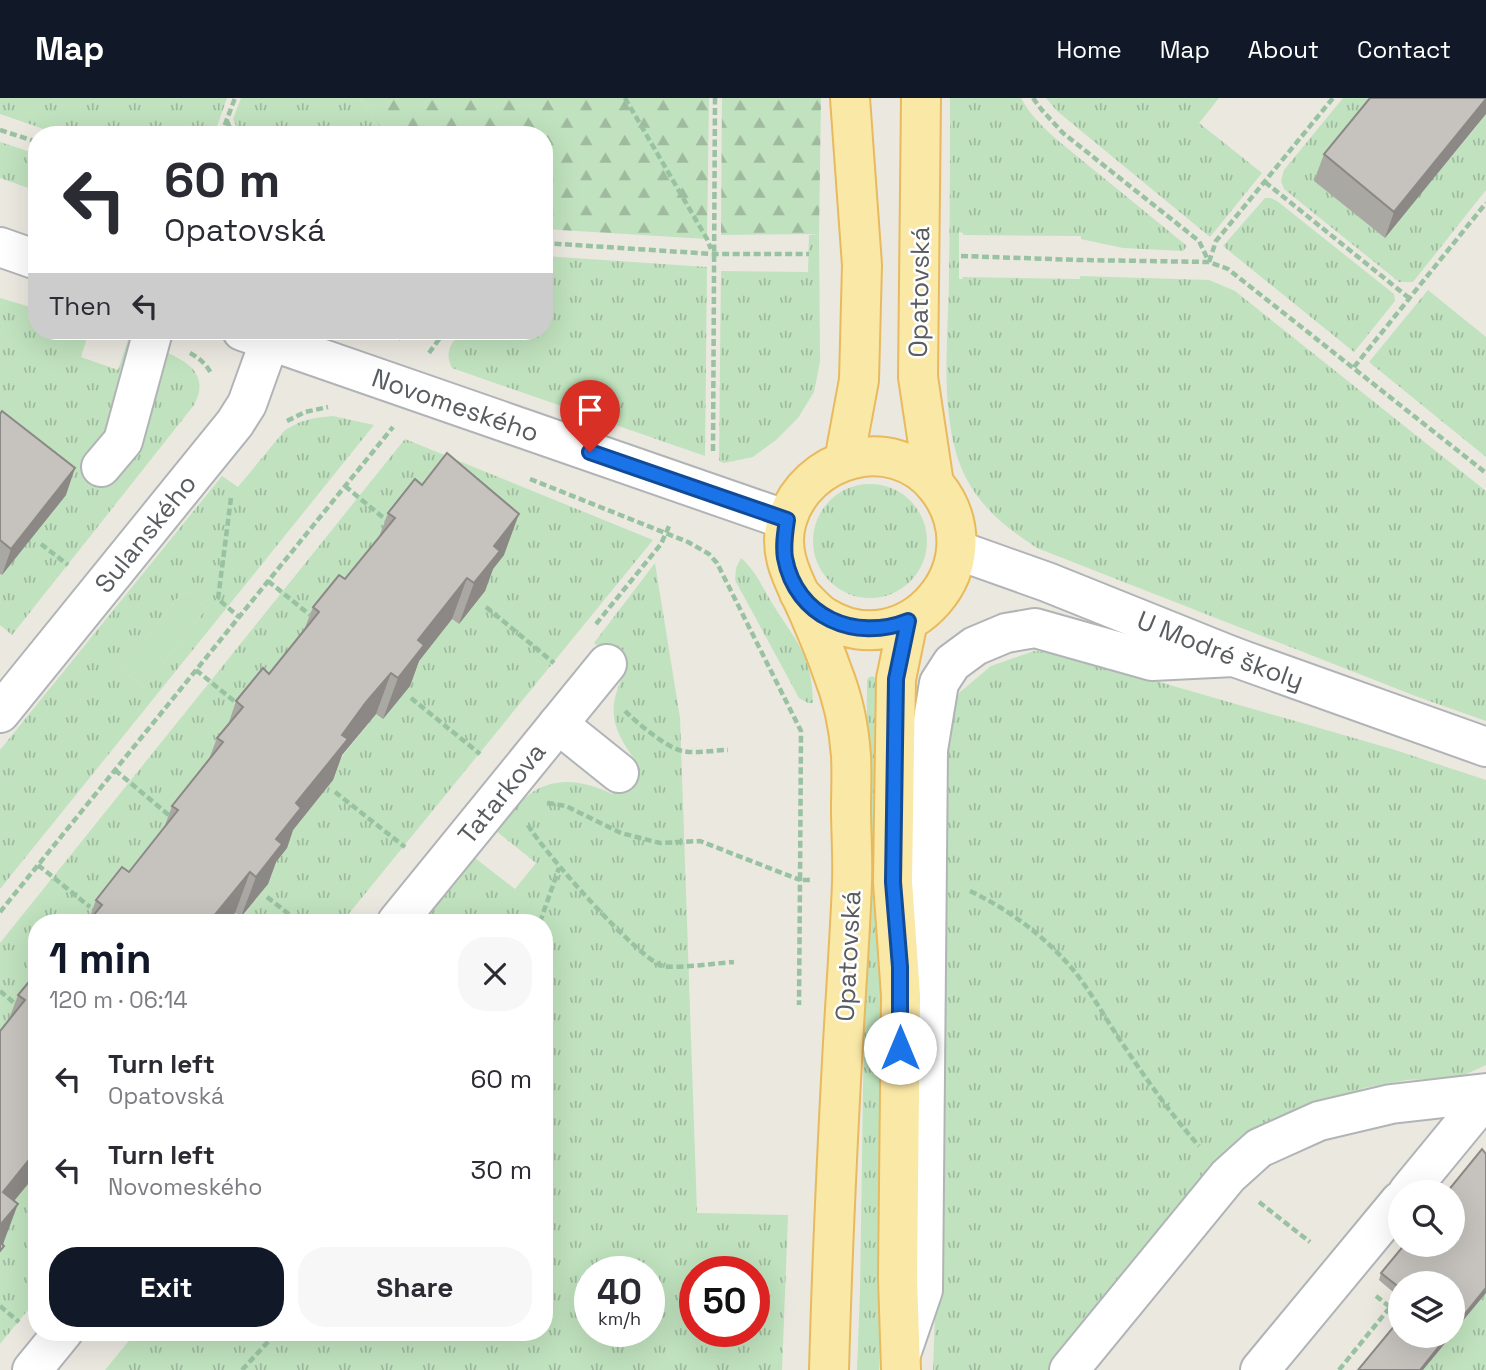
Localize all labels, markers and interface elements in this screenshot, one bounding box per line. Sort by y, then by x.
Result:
text: Map [35,28,104,70]
text: Home [1056,34,1122,65]
text: Map [1160,34,1210,65]
text: About [1248,34,1319,65]
text: Contact [1357,34,1451,65]
text: 60 m [164,149,280,211]
icon: left [49,154,140,245]
text: Opatovská [164,210,326,250]
street label: Opatovská [901,226,937,358]
icon: left [126,287,164,325]
text: Then [49,289,112,323]
street label: Novomeského [367,360,544,450]
pin [560,380,620,452]
icon: arrive [571,391,609,429]
street label: Sulanského [87,467,204,600]
street label: U Modré školy [1132,603,1309,698]
street label: Tatarkova [450,735,553,851]
street label: Opatovská [828,890,868,1022]
text: 1 min [49,932,152,985]
button: close [458,937,532,1011]
text: 120 m · 06:14 [49,985,188,1015]
position arrow [863,1011,937,1085]
text: Turn left [108,1047,215,1081]
icon: left [49,1060,87,1098]
text: 60 m [470,1062,532,1096]
text: Opatovská [108,1081,224,1111]
text: Turn left [108,1138,215,1172]
icon: left [49,1151,87,1189]
text: 30 m [471,1153,532,1187]
text: Novomeského [108,1172,262,1202]
map controls [1388,1180,1465,1348]
button: search [1388,1180,1465,1257]
button: Exit [49,1247,284,1327]
button: Share [298,1247,532,1327]
speed limit sign: 50 [679,1256,770,1347]
text: 40 [597,1270,642,1314]
button: layers [1388,1271,1465,1348]
text: km/h [598,1307,641,1330]

